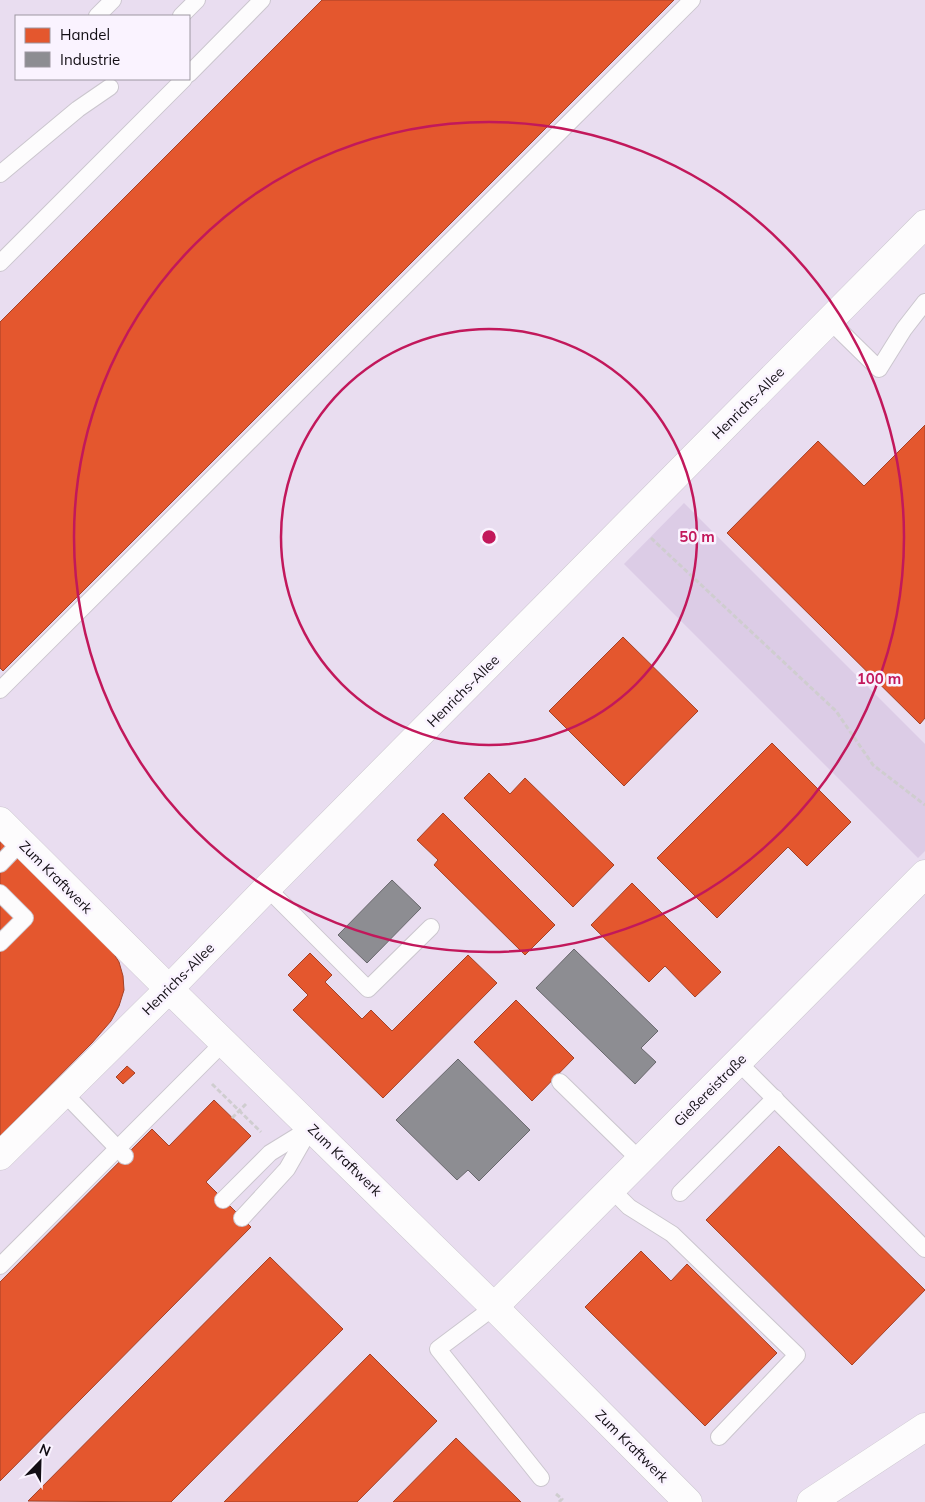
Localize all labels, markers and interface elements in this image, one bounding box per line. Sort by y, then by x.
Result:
legend [15,15,190,80]
text: Handel [60,25,110,44]
text: Industrie [60,50,120,69]
street label: Henrichs-Allee [708,363,788,443]
text: 50 m [679,527,715,546]
centre of rings [480,528,498,546]
street label: Henrichs-Allee [423,651,503,731]
text: 100 m [857,669,901,688]
street label: Zum Kraftwerk [16,837,97,918]
street label: Henrichs-Allee [138,939,218,1019]
street label: Gießereistraße [670,1050,750,1130]
street label: Zum Kraftwerk [304,1120,386,1200]
street label: Zum Kraftwerk [592,1406,673,1487]
north arrow [15,1437,65,1487]
text: N [37,1440,53,1460]

